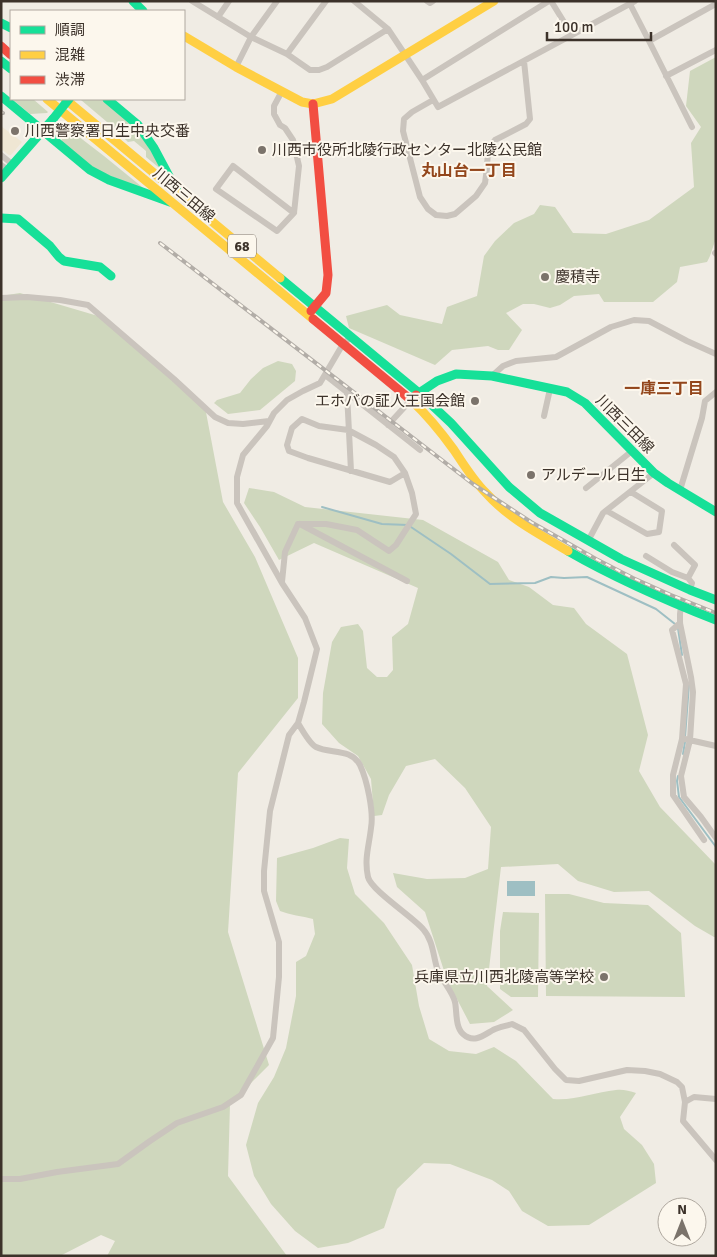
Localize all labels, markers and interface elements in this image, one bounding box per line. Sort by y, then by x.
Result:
legend [10,10,185,100]
scale bar [547,10,651,42]
text: 100 m [554,18,594,36]
text: 順調 [55,21,85,39]
text: 混雑 [55,46,85,64]
text: 渋滞 [55,71,85,89]
place label: 川西警察署日生中央交番 [25,122,190,140]
marker: 川西警察署日生中央交番 [9,125,21,137]
place label: 川西市役所北陵行政センター北陵公民館 [272,141,542,159]
marker: 川西市役所北陵行政センター北陵公民館 [256,144,268,156]
district label: 丸山台一丁目 [421,161,517,181]
street label: 川西三田線 [149,164,219,226]
road number: 68 [228,235,256,258]
place label: 慶積寺 [555,268,600,286]
marker: 慶積寺 [539,271,551,283]
district label: 一庫三丁目 [624,379,704,399]
street label: 川西三田線 [592,391,658,457]
place label: エホバの証人王国会館 [315,392,465,410]
marker: エホバの証人王国会館 [469,395,481,407]
place label: アルデール日生 [541,466,646,484]
marker: アルデール日生 [525,469,537,481]
place label: 兵庫県立川西北陵高等学校 [414,968,594,986]
marker: 兵庫県立川西北陵高等学校 [598,971,610,983]
north arrow [657,1197,707,1247]
text: N [677,1201,687,1218]

